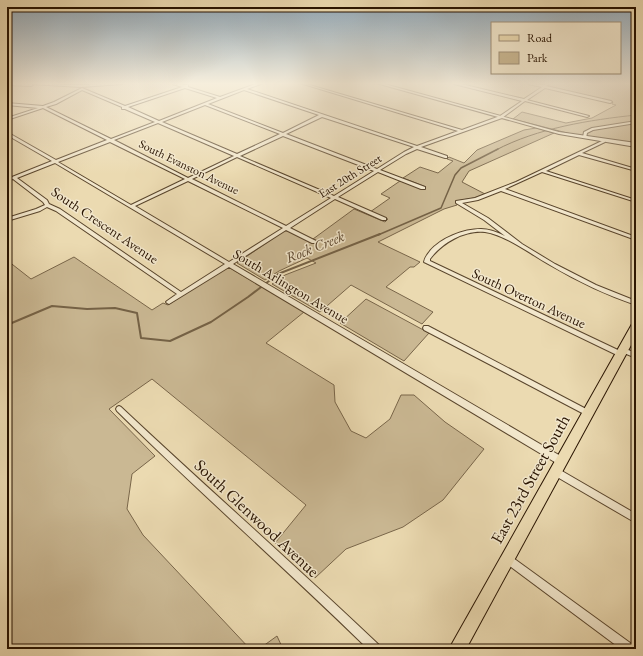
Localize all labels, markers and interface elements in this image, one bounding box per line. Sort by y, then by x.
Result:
legend [491,22,621,74]
text: Road [527,30,553,46]
text: Park [527,50,548,66]
street label: South Evanston Avenue [136,136,242,198]
street label: East 20th Street [315,150,385,202]
street label: South Crescent Avenue [48,182,162,268]
water label: Rock Creek [282,226,347,267]
street label: South Arlington Avenue [230,244,352,328]
street label: South Overton Avenue [469,264,589,332]
street label: East 23rd Street South [485,410,575,547]
street label: South Glenwood Avenue [190,454,324,582]

